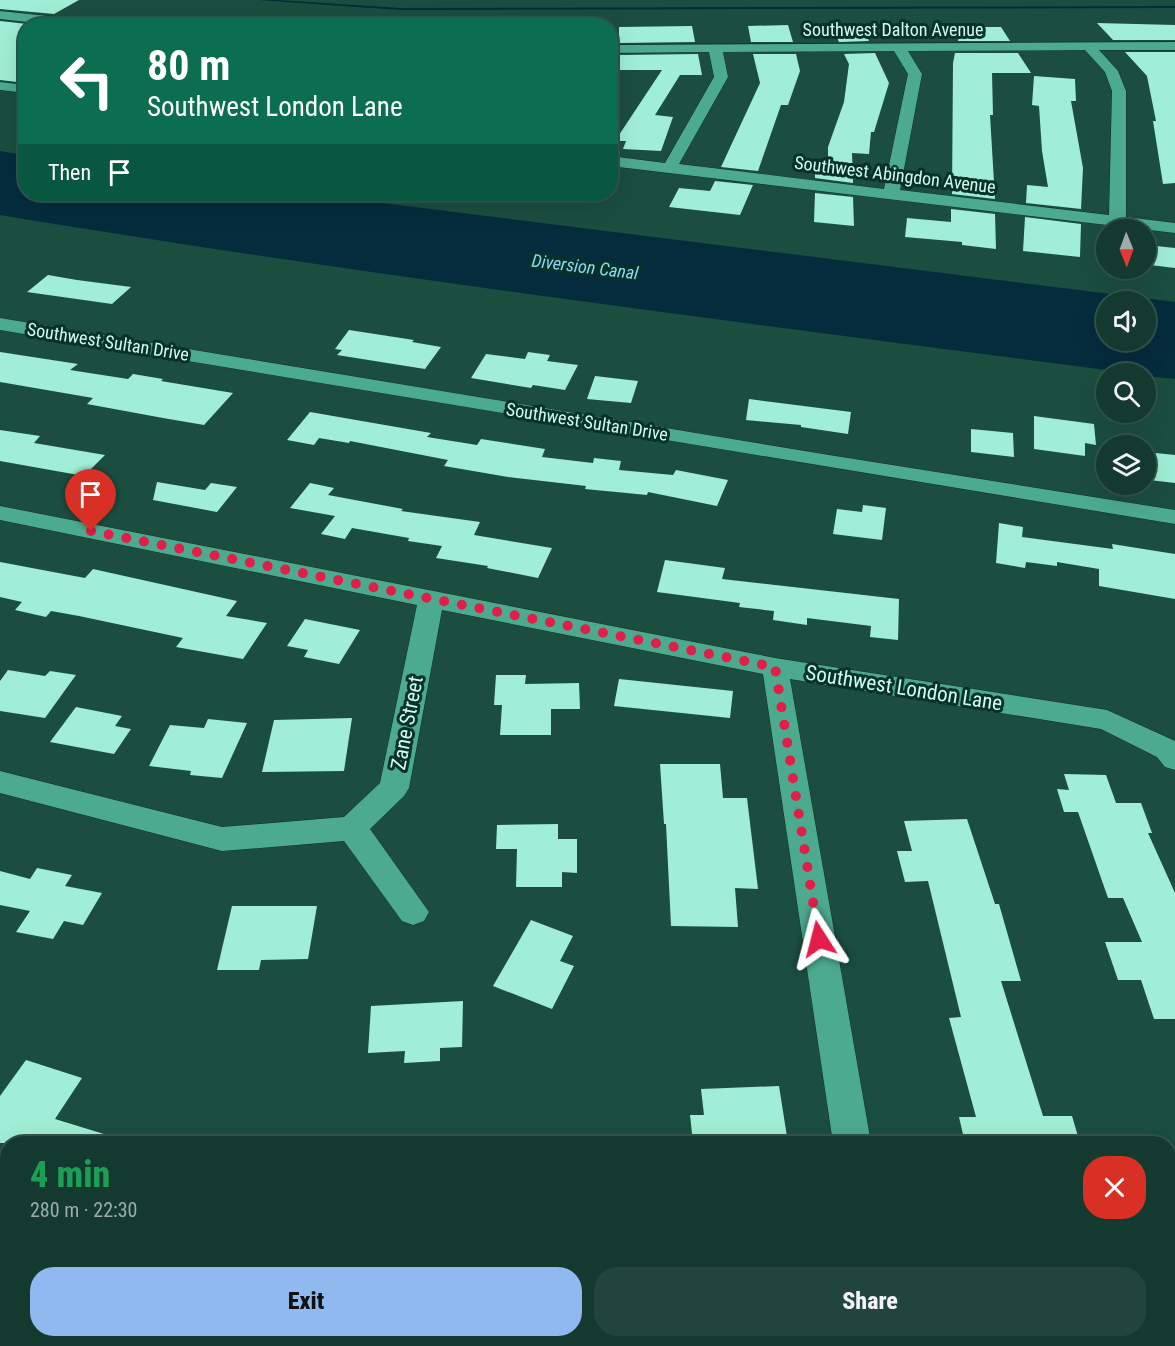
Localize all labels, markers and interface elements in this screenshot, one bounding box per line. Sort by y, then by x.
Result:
street label: Southwest Dalton Avenue [803,19,983,40]
text: 80 m [147,41,230,90]
icon: left [48,42,126,120]
text: Southwest London Lane [147,91,403,123]
street label: Southwest Abingdon Avenue [793,152,997,197]
icon: arrive [103,156,136,189]
text: Then [48,160,91,185]
north arrow [1096,219,1156,279]
map controls [1096,219,1156,495]
water label: Diversion Canal [531,250,641,284]
button: sound [1096,291,1156,351]
street label: Southwest Sultan Drive [26,318,191,365]
button: search [1096,363,1156,423]
street label: Southwest Sultan Drive [505,398,670,445]
button: layers [1096,435,1156,495]
pin [65,469,116,531]
icon: arrive [74,478,107,511]
street label: Southwest London Lane [804,661,1004,715]
street label: Zane Street [386,674,428,772]
position arrow [787,907,851,971]
text: 4 min [30,1154,110,1196]
button: close [1083,1156,1146,1219]
text: 280 m · 22:30 [30,1198,137,1222]
button: Exit [30,1267,582,1336]
button: Share [594,1267,1146,1336]

